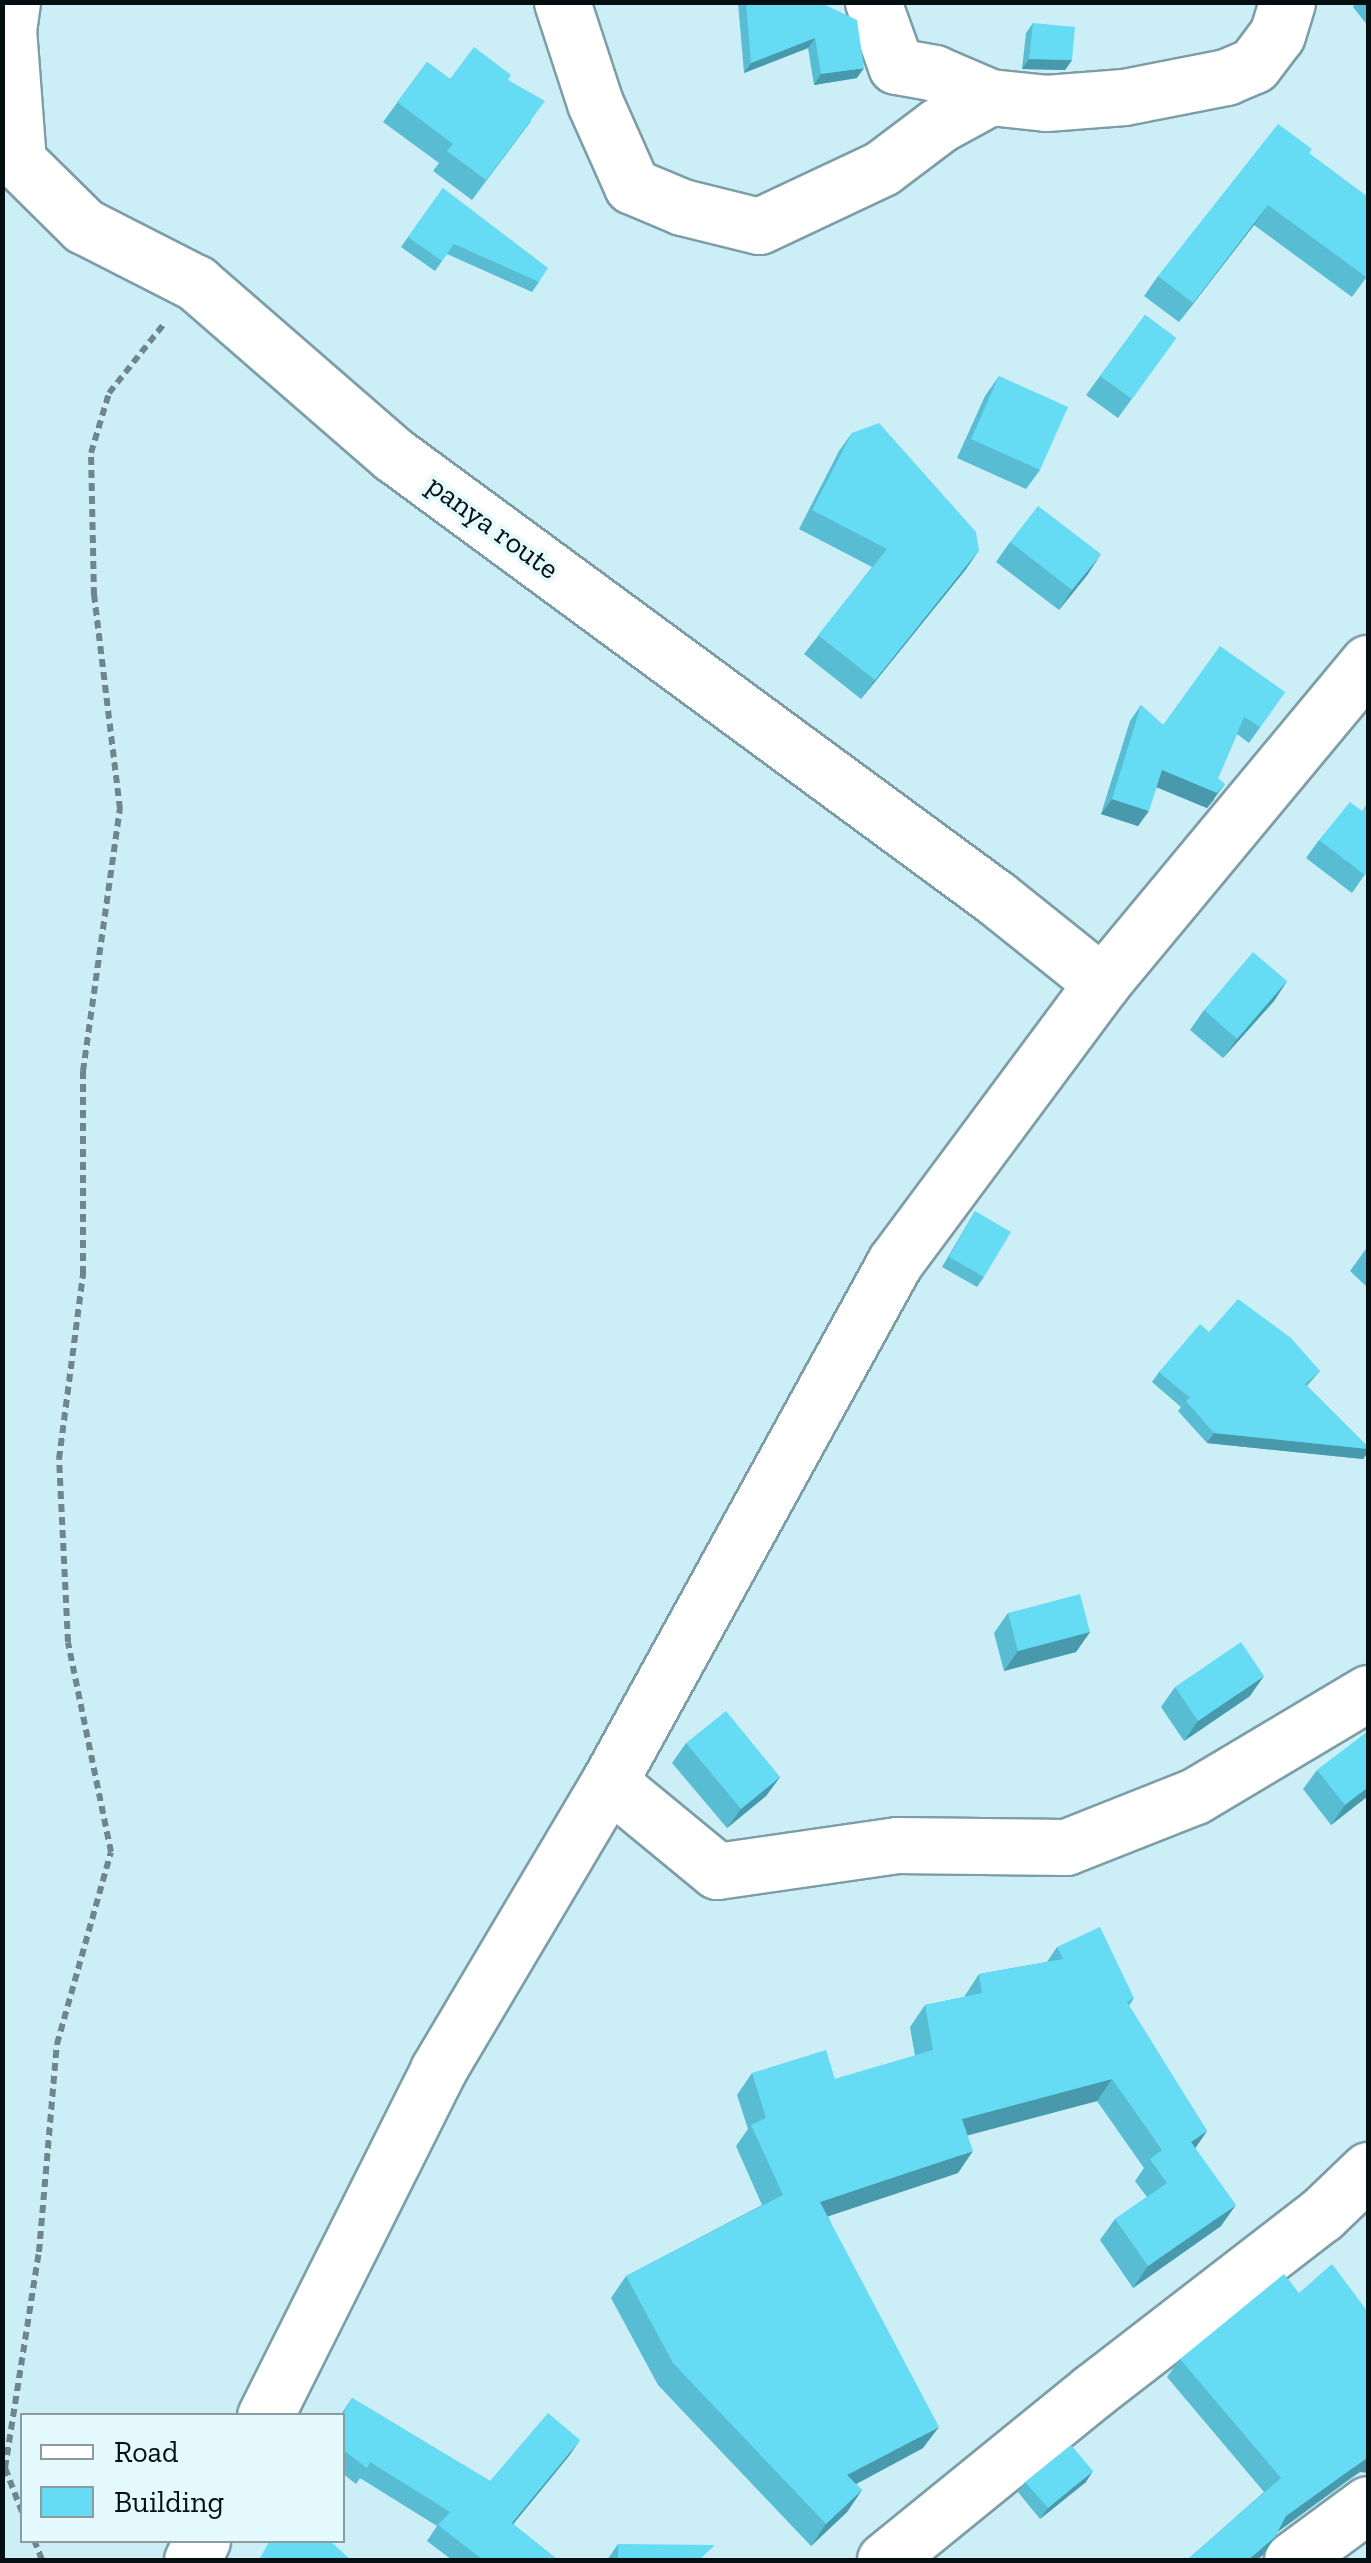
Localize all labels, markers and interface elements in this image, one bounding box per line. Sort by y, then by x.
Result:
street label: panya route [420,467,566,587]
legend [20,2413,345,2543]
text: Road [114,2434,179,2470]
text: Building [114,2484,224,2520]

